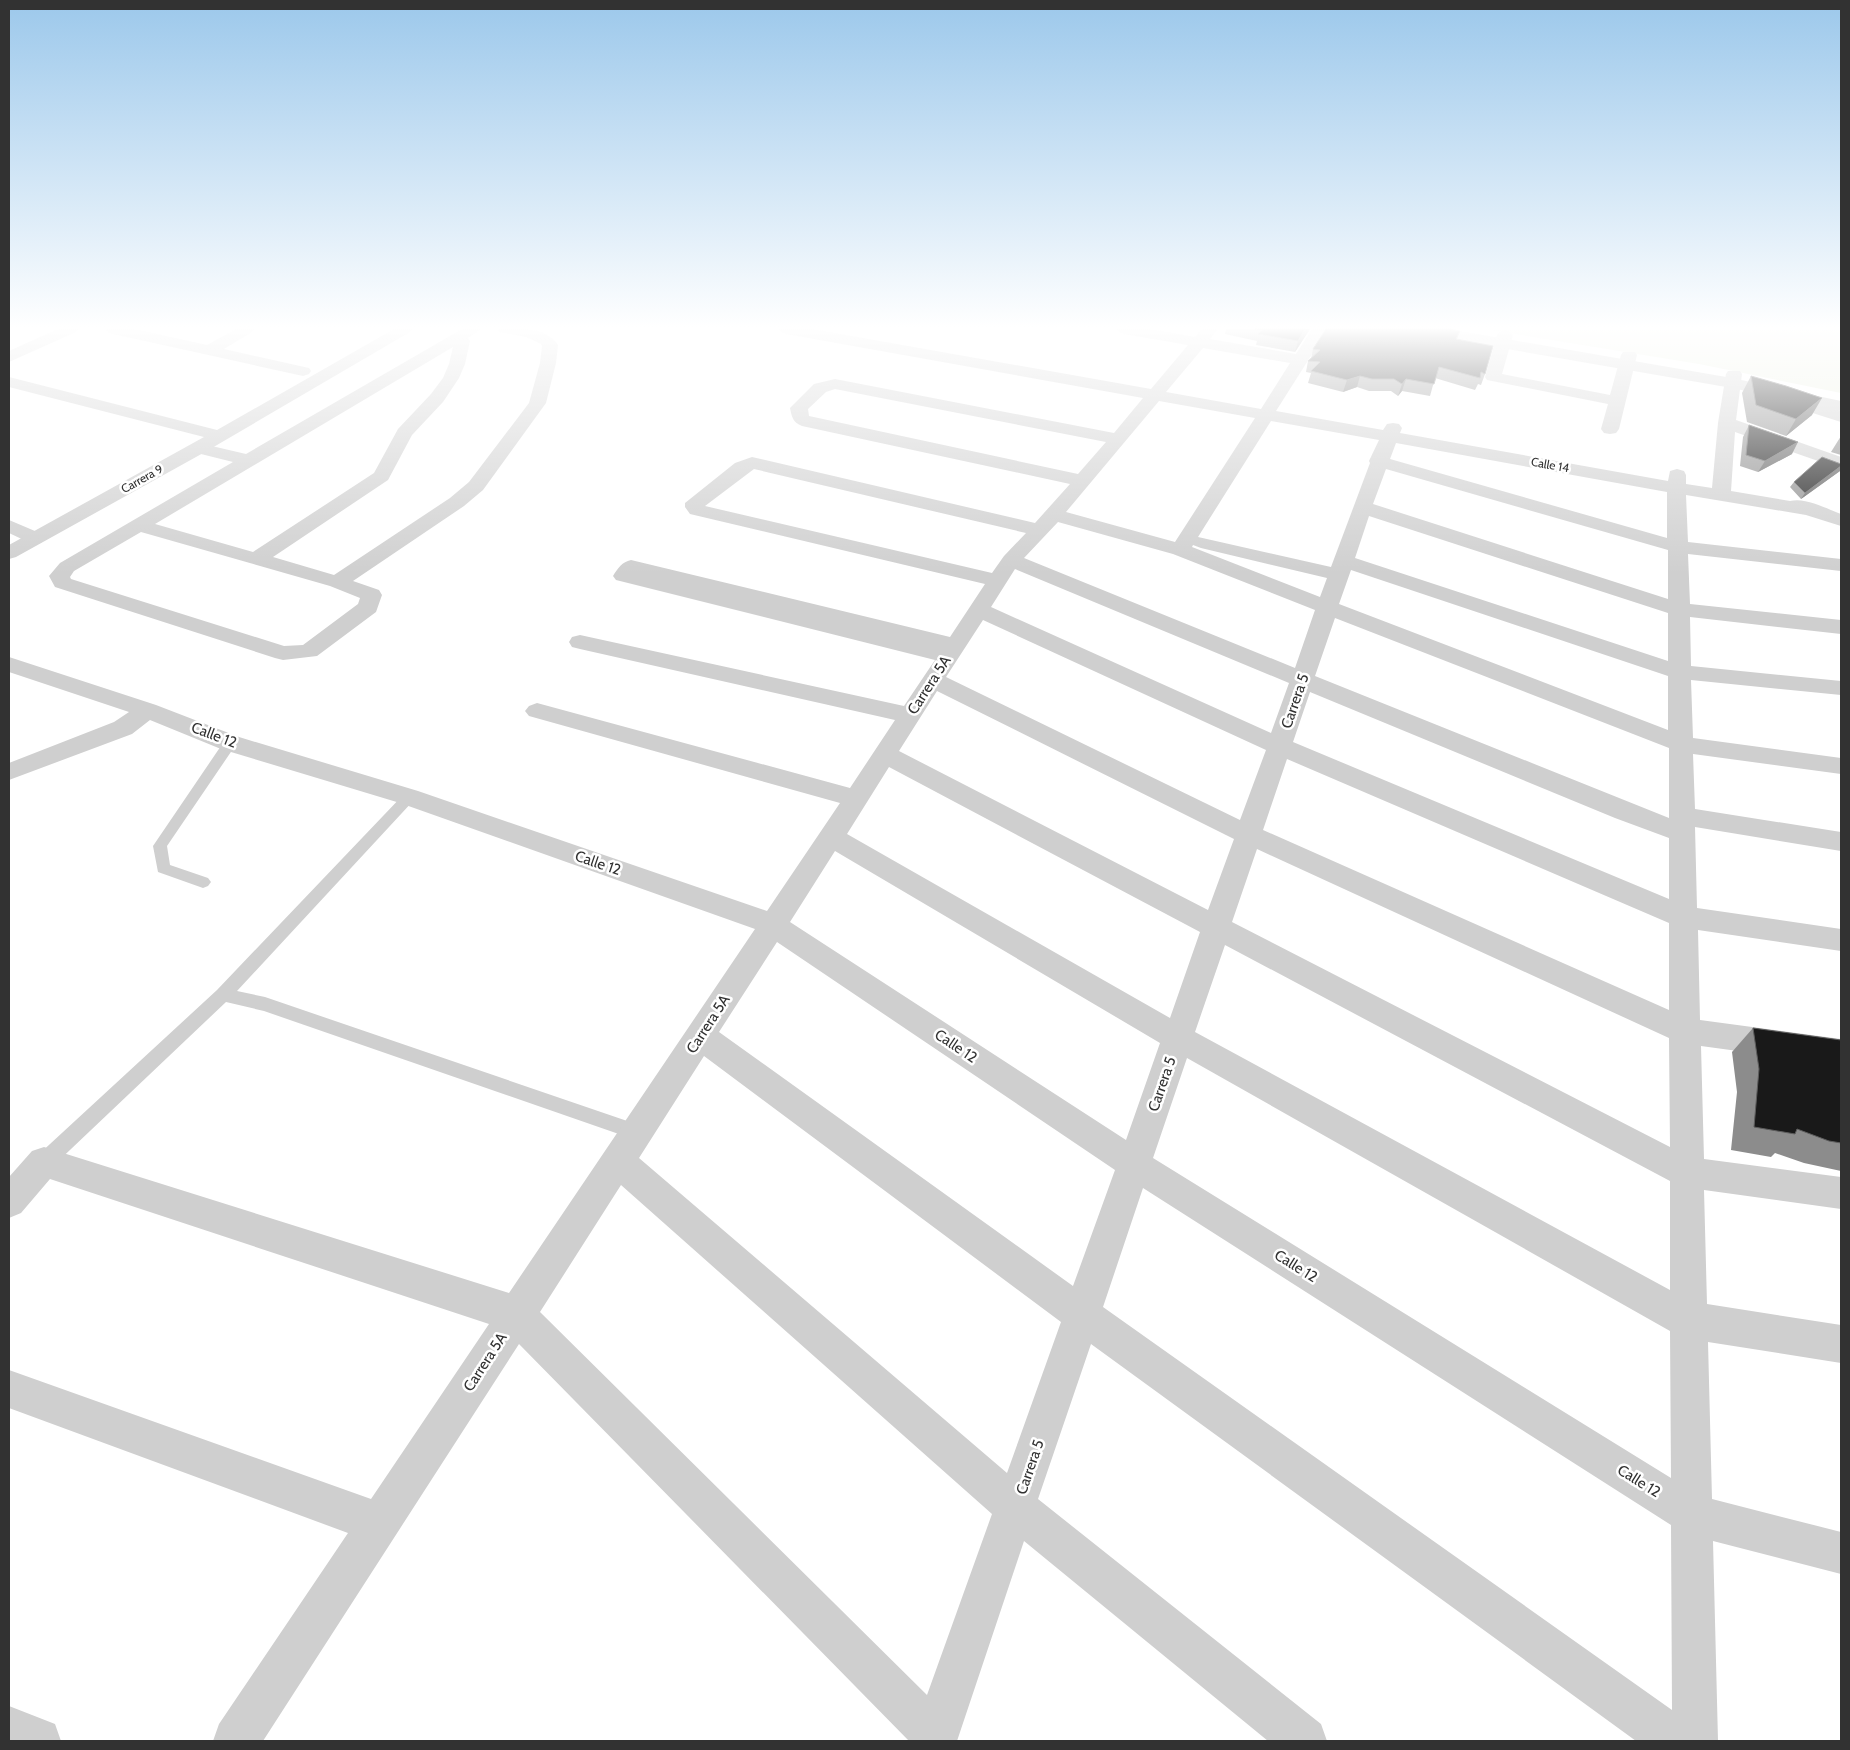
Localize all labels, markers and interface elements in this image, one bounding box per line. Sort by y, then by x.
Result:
street label: Calle 14 [1530,454,1570,475]
street label: Carrera 9 [118,461,166,496]
street label: Carrera 5A [903,652,955,718]
street label: Carrera 5 [1277,671,1313,731]
street label: Calle 12 [189,718,239,752]
street label: Calle 12 [573,847,623,879]
street label: Carrera 5A [682,991,734,1057]
street label: Calle 12 [931,1025,981,1067]
street label: Carrera 5 [1144,1054,1180,1114]
street label: Calle 12 [1271,1246,1321,1286]
street label: Carrera 5A [459,1329,511,1395]
street label: Carrera 5 [1012,1437,1048,1497]
street label: Calle 12 [1614,1461,1664,1501]

